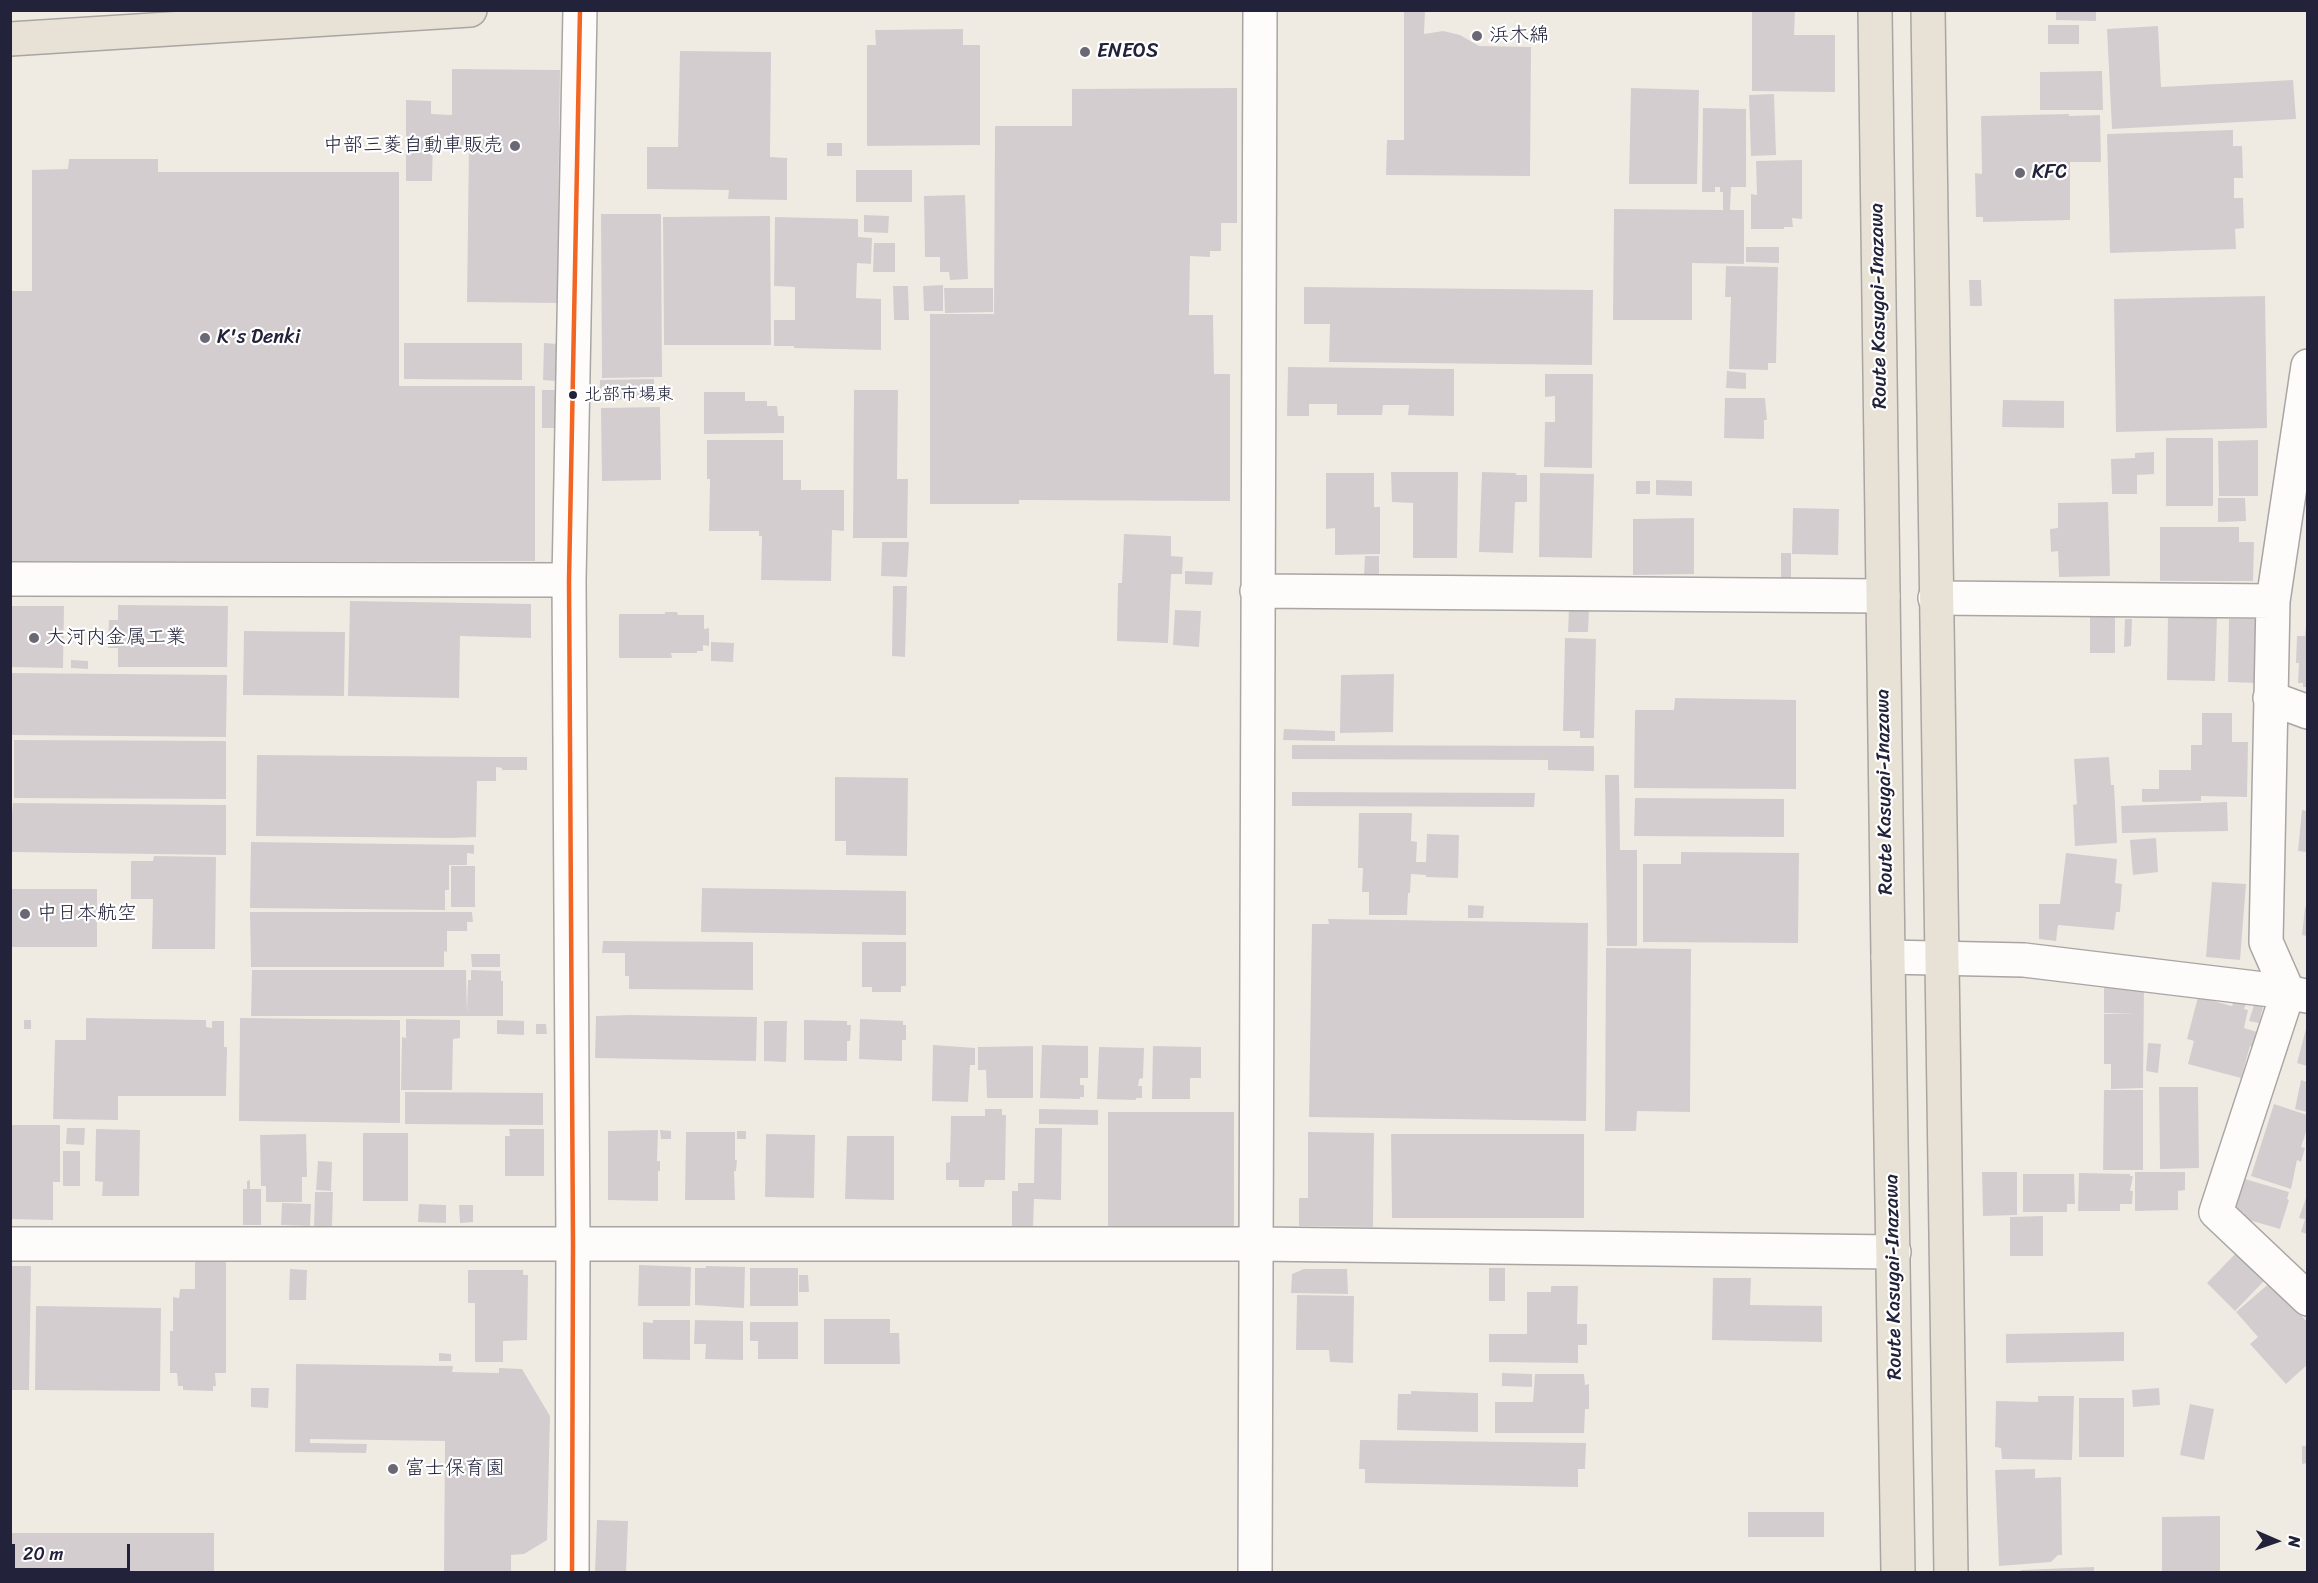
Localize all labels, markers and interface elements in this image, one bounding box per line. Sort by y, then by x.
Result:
place label: 浜木綿 [1489,24,1549,48]
marker: 浜木綿 [1470,29,1484,43]
place label: ENEOS [1097,40,1159,64]
marker: ENEOS [1078,45,1092,59]
place label: 中部三菱自動車販売 [323,134,503,158]
marker: 中部三菱自動車販売 [508,139,522,153]
place label: KFC [2032,161,2067,185]
marker: KFC [2013,166,2027,180]
street label: Route Kasugai-Inazawa [1865,203,1893,409]
place label: K's Denki [217,326,300,350]
marker: K's Denki [198,331,212,345]
place label: 北部市場東 [584,384,674,406]
marker: 北部市場東 [567,389,579,401]
place label: 大河内金属工業 [46,626,186,650]
marker: 大河内金属工業 [27,631,41,645]
street label: Route Kasugai-Inazawa [1871,689,1899,895]
place label: 中日本航空 [37,902,137,926]
marker: 中日本航空 [18,907,32,921]
street label: Route Kasugai-Inazawa [1880,1174,1908,1380]
place label: 富士保育園 [405,1457,505,1481]
marker: 富士保育園 [386,1462,400,1476]
north arrow [2246,1511,2306,1571]
scale bar [15,1532,134,1570]
text: N [2280,1536,2309,1548]
text: 20 m [23,1538,63,1570]

